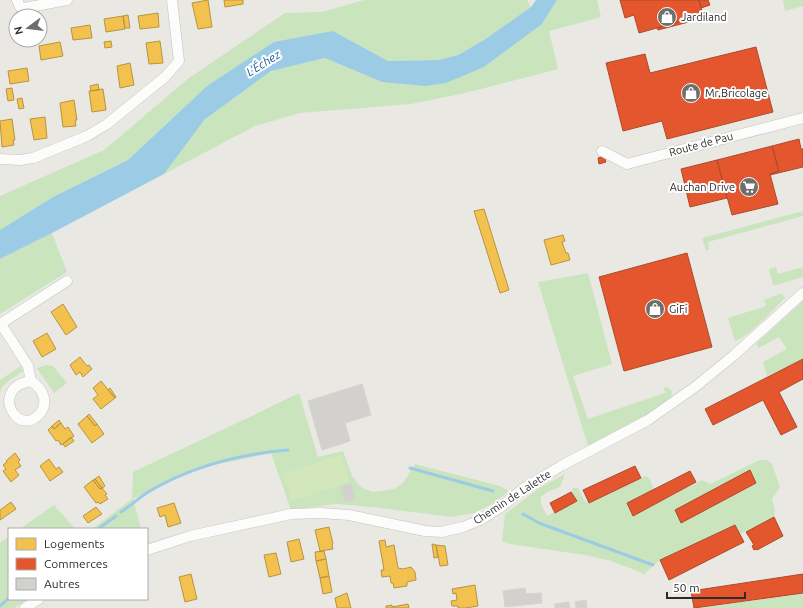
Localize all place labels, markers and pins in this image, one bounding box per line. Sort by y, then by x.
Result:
shop icon: Jardiland [656,6,678,28]
place label: Jardiland [681,11,727,23]
shop icon: Mr.Bricolage [680,82,702,104]
place label: Mr.Bricolage [705,87,767,99]
supermarket icon: Auchan Drive [738,176,760,198]
place label: Auchan Drive [670,181,735,193]
shop icon: GiFi [644,298,666,320]
place label: GiFi [669,303,687,315]

